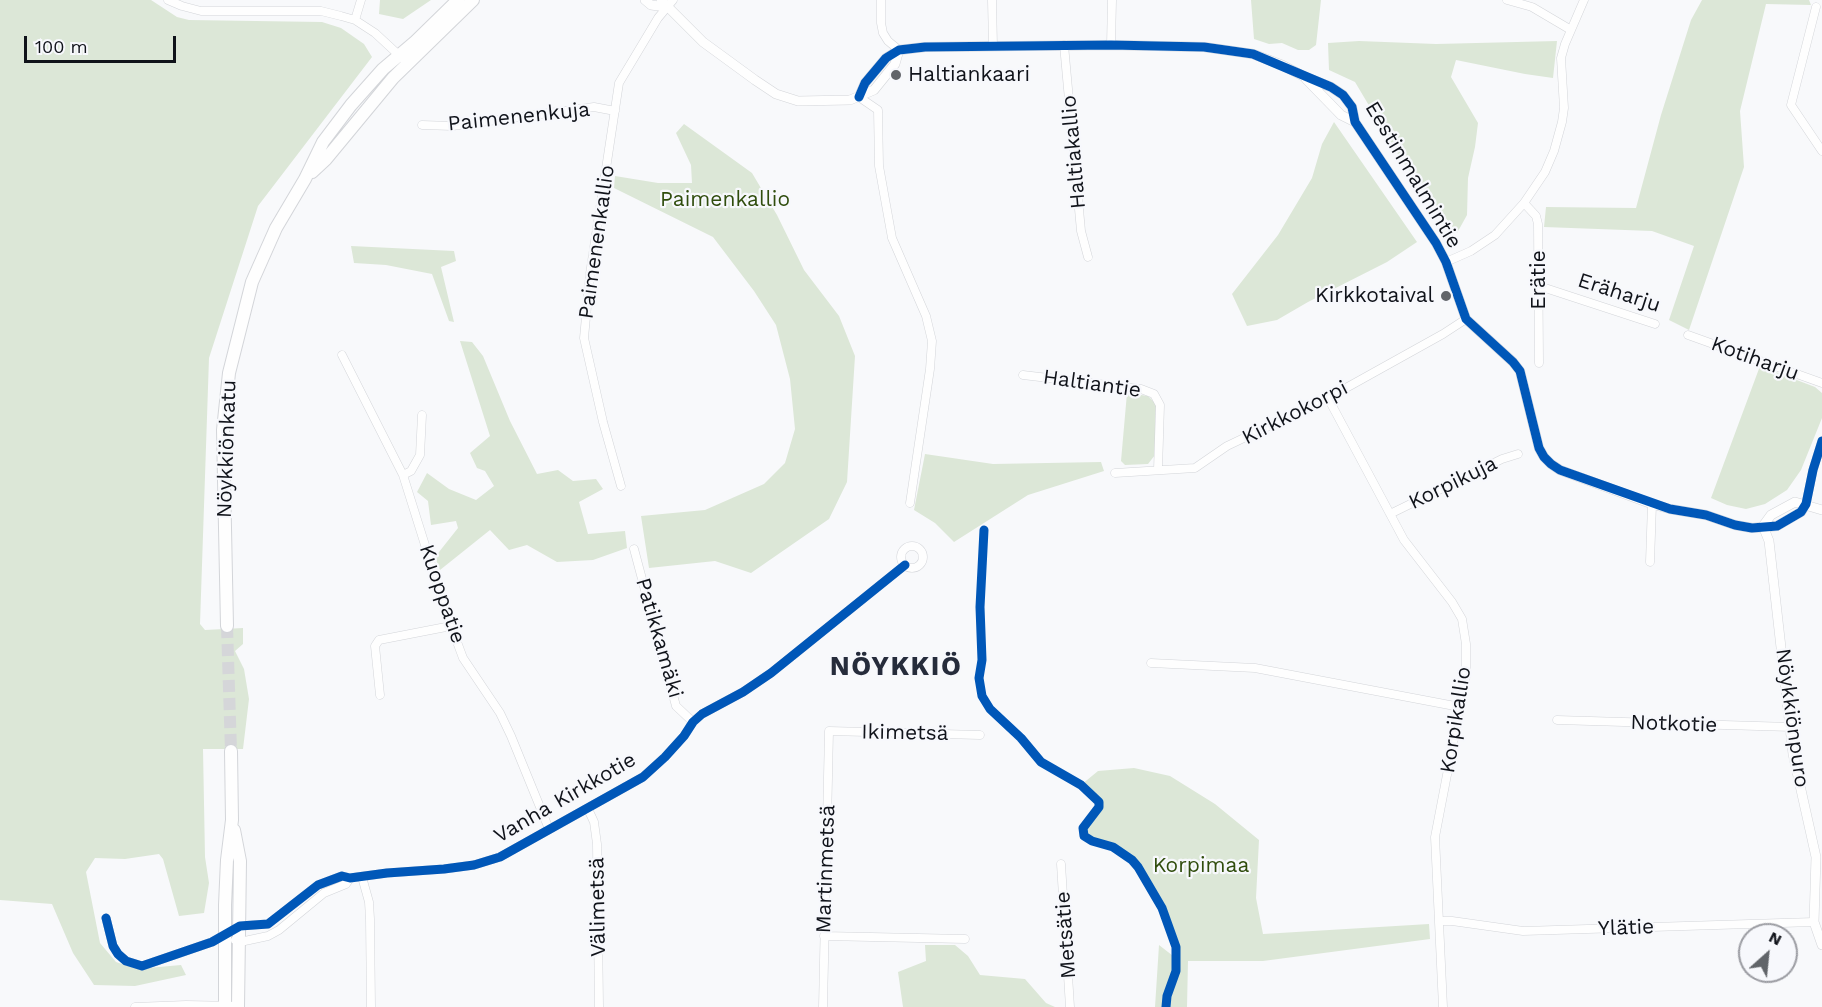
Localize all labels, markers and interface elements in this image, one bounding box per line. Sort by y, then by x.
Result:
scale bar [27,24,178,62]
text: 100 m [35,36,88,57]
place label: Haltiankaari [908,62,1030,88]
marker: Haltiankaari [889,68,903,82]
street label: Haltiakallio [1056,94,1092,210]
street label: Paimenenkuja [447,97,591,137]
street label: Eestinmalmintie [1359,97,1467,253]
street label: Paimenenkallio [574,163,620,321]
park label: Paimenkallio [660,187,790,213]
street label: Erätie [1526,250,1552,310]
street label: Eräharju [1574,268,1664,318]
place label: Kirkkotaival [1315,283,1434,309]
marker: Kirkkotaival [1439,289,1453,303]
street label: Kotiharju [1708,331,1802,387]
street label: Haltiantie [1041,365,1143,403]
street label: Kirkkokorpi [1238,376,1352,450]
street label: Nöykkiönkatu [212,379,242,519]
street label: Korpikuja [1405,451,1501,515]
street label: Kuoppatie [413,541,471,647]
street label: Patikkamäki [630,575,688,701]
street label: Nöykkiönpuro [1770,647,1814,789]
district label: NÖYKKIÖ [830,651,962,683]
street label: Korpikallio [1435,665,1477,775]
street label: Notkotie [1630,710,1718,738]
street label: Ikimetsä [861,720,949,746]
street label: Vanha Kirkkotie [490,747,640,849]
street label: Martinmetsä [811,804,841,934]
park label: Korpimaa [1153,853,1249,879]
street label: Välimetsä [585,857,611,957]
street label: Metsätie [1050,891,1082,979]
street label: Ylätie [1597,914,1655,942]
north arrow [1738,923,1798,983]
text: N [1766,927,1785,949]

